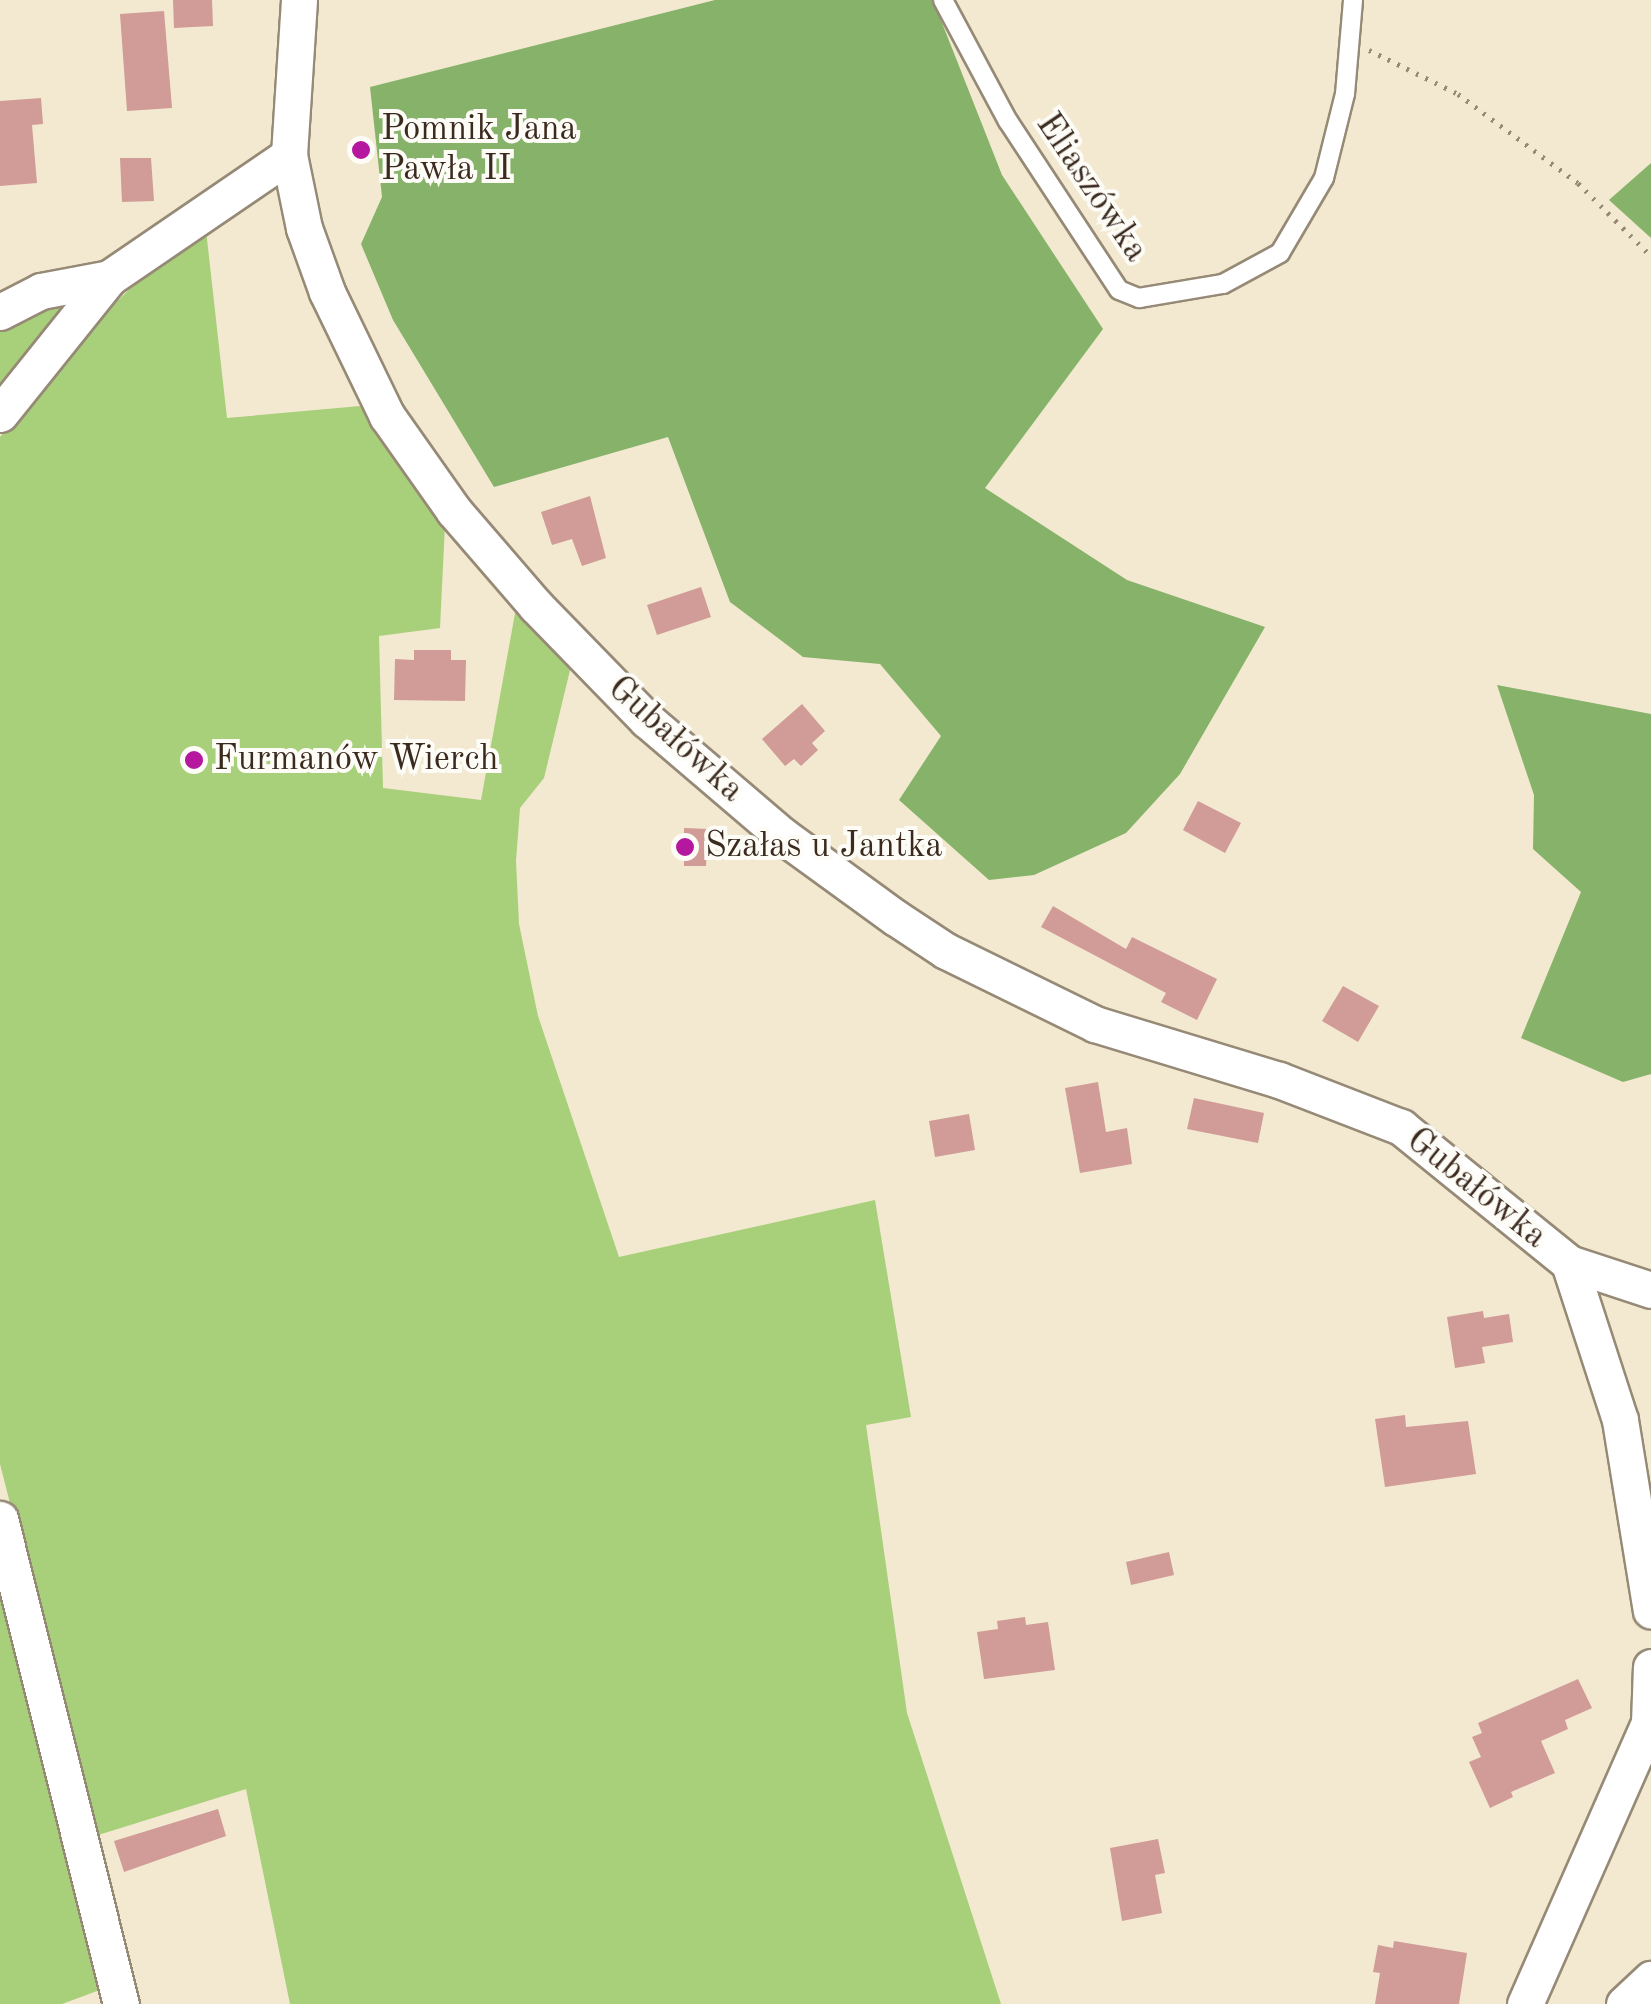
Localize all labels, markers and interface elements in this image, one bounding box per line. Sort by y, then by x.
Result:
street label: Eliaszówka [1026,106,1156,270]
place label: Pomnik Jana Pawła II [381,109,577,191]
marker: Pomnik Jana Pawła II [350,139,372,161]
street label: Gubałówka [598,668,752,812]
place label: Furmanów Wierch [214,739,498,781]
marker: Furmanów Wierch [183,749,205,771]
place label: Szałas u Jantka [705,826,943,868]
marker: Szałas u Jantka [674,836,696,858]
street label: Gubałówka [1397,1120,1555,1258]

